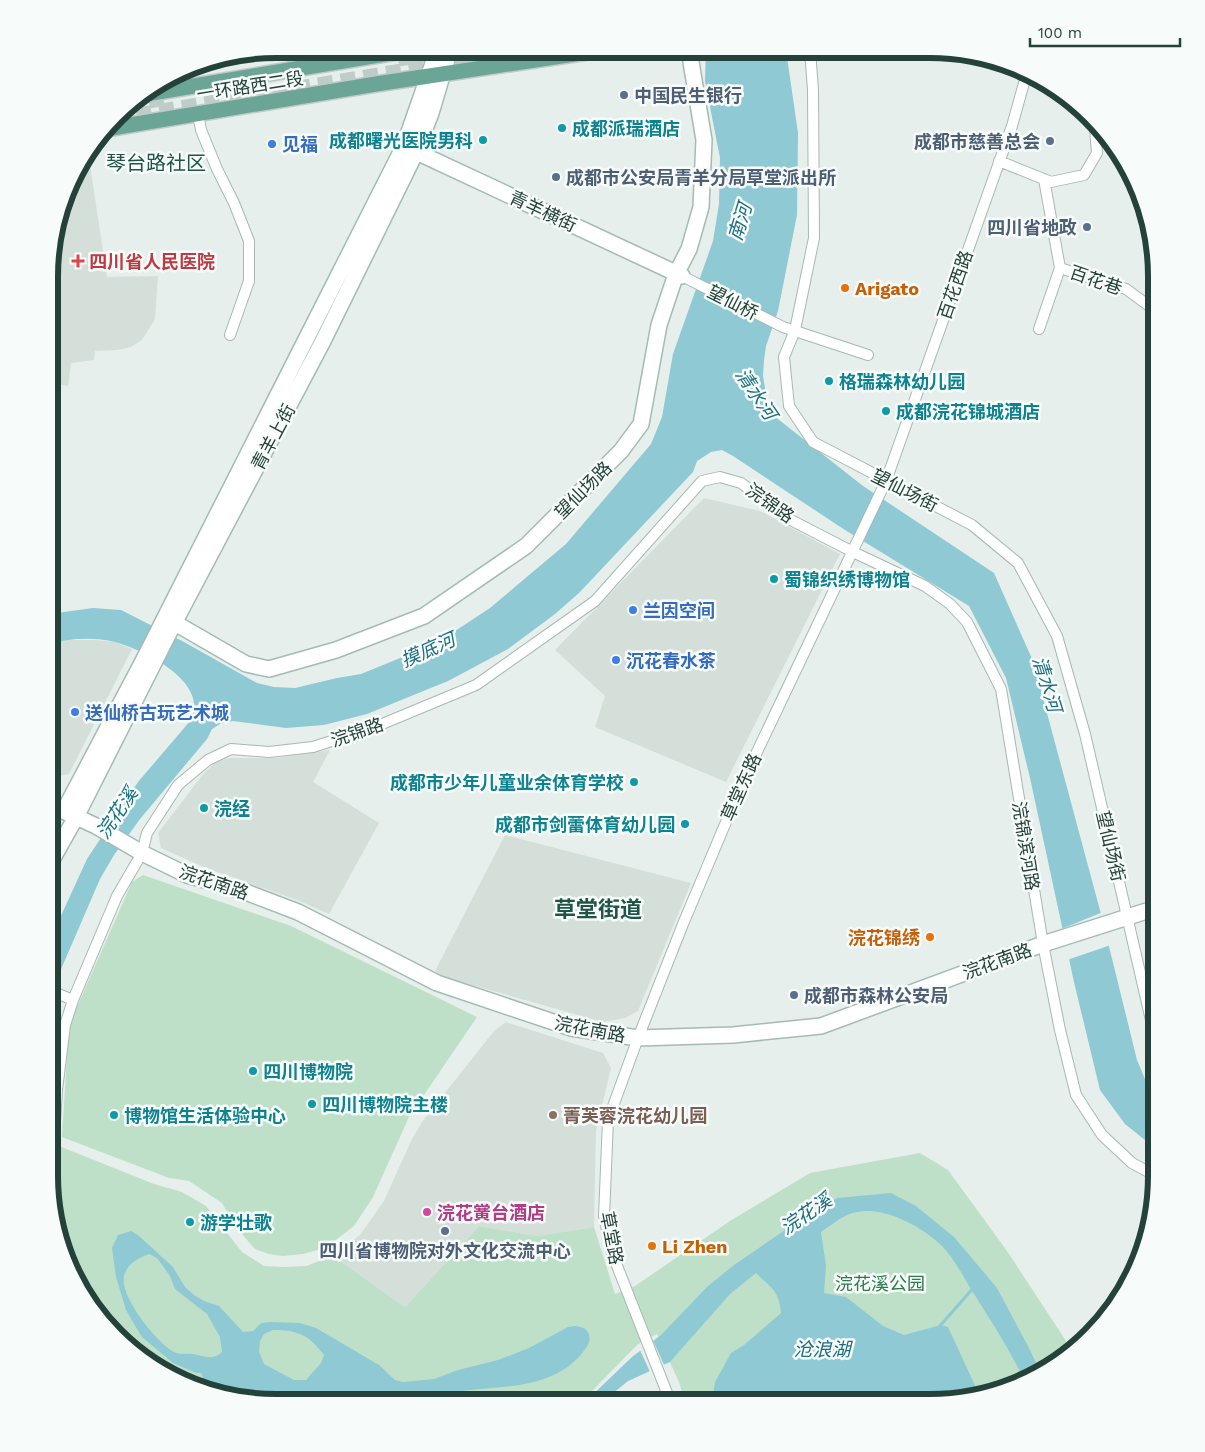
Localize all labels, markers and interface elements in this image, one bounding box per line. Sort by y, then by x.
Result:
scale bar [1030,15,1180,47]
text: 100 m [1038,24,1082,42]
street label: 一环路西二段 [195,67,305,105]
place label: 中国民生银行 [634,85,742,106]
marker: 中国民生银行 [618,89,630,101]
place label: 成都派瑞酒店 [572,118,680,139]
marker: 成都派瑞酒店 [556,122,568,134]
place label: 成都曙光医院男科 [329,130,473,151]
place label: 成都市慈善总会 [914,131,1040,152]
place label: 见福 [282,134,318,155]
marker: 成都曙光医院男科 [477,134,489,146]
marker: 成都市慈善总会 [1044,135,1056,147]
marker: 见福 [266,138,278,150]
district label: 琴台路社区 [106,151,206,175]
place label: 成都市公安局青羊分局草堂派出所 [566,167,836,188]
marker: 成都市公安局青羊分局草堂派出所 [550,171,562,183]
street label: 青羊横街 [506,186,580,236]
water label: 南河 [723,197,758,244]
place label: 四川省地政 [987,217,1077,238]
marker: 四川省地政 [1081,221,1093,233]
street label: 百花西路 [933,248,977,322]
place label: 四川省人民医院 [89,251,215,272]
marker: 四川省人民医院 [71,254,85,268]
street label: 百花巷 [1067,261,1125,299]
place label: Arigato [855,278,919,299]
street label: 望仙桥 [704,280,762,324]
marker: Arigato [839,282,851,294]
water label: 清水河 [731,364,784,427]
place label: 格瑞森林幼儿园 [839,371,965,392]
marker: 格瑞森林幼儿园 [823,375,835,387]
street label: 青羊上街 [247,400,299,474]
place label: 成都浣花锦城酒店 [896,401,1040,422]
marker: 成都浣花锦城酒店 [880,405,892,417]
street label: 望仙场路 [550,457,616,523]
street label: 望仙场街 [868,464,942,516]
street label: 浣锦路 [742,479,798,527]
place label: 蜀锦织绣博物馆 [784,569,910,590]
marker: 蜀锦织绣博物馆 [768,573,780,585]
place label: 兰因空间 [643,600,715,621]
marker: 兰因空间 [627,604,639,616]
water label: 摸底河 [397,626,462,672]
place label: 沉花春水茶 [626,650,716,671]
water label: 清水河 [1028,653,1067,718]
marker: 沉花春水茶 [610,654,622,666]
place label: 送仙桥古玩艺术城 [85,702,229,723]
marker: 送仙桥古玩艺术城 [69,706,81,718]
street label: 浣锦路 [328,713,386,751]
street label: 草堂东路 [717,750,765,824]
place label: 成都市少年儿童业余体育学校 [390,772,624,793]
marker: 成都市少年儿童业余体育学校 [628,776,640,788]
water label: 浣花溪 [92,781,144,843]
place label: 浣经 [214,798,250,819]
street label: 浣锦滨河路 [1009,800,1043,892]
marker: 浣经 [198,802,210,814]
street label: 望仙场街 [1093,809,1129,883]
place label: 成都市剑蕾体育幼儿园 [495,814,675,835]
marker: 成都市剑蕾体育幼儿园 [679,818,691,830]
street label: 浣花南路 [177,860,251,904]
district label: 草堂街道 [554,897,642,922]
place label: 浣花锦绣 [848,927,920,948]
marker: 浣花锦绣 [924,931,936,943]
street label: 浣花南路 [960,939,1034,983]
place label: 成都市森林公安局 [804,985,948,1006]
marker: 成都市森林公安局 [788,989,800,1001]
street label: 浣花南路 [553,1012,627,1046]
place label: 四川博物院 [263,1061,353,1082]
marker: 四川博物院 [247,1065,259,1077]
place label: 四川博物院主楼 [322,1094,448,1115]
marker: 四川博物院主楼 [306,1098,318,1110]
place label: 博物馆生活体验中心 [124,1105,286,1126]
place label: 菁芙蓉浣花幼儿园 [563,1105,707,1126]
marker: 博物馆生活体验中心 [108,1109,120,1121]
marker: 菁芙蓉浣花幼儿园 [547,1109,559,1121]
water label: 浣花溪 [776,1187,838,1239]
place label: 浣花黉台酒店 [437,1202,545,1223]
marker: 浣花黉台酒店 [421,1206,433,1218]
street label: 草堂路 [597,1209,627,1267]
place label: 游学壮歌 [200,1212,272,1233]
marker: 游学壮歌 [184,1216,196,1228]
marker: 四川省博物院对外文化交流中心 [439,1225,451,1237]
place label: Li Zhen [662,1236,727,1257]
place label: 四川省博物院对外文化交流中心 [319,1240,571,1261]
marker: Li Zhen [646,1240,658,1252]
park label: 浣花溪公园 [835,1273,925,1294]
water label: 沧浪湖 [793,1338,853,1361]

